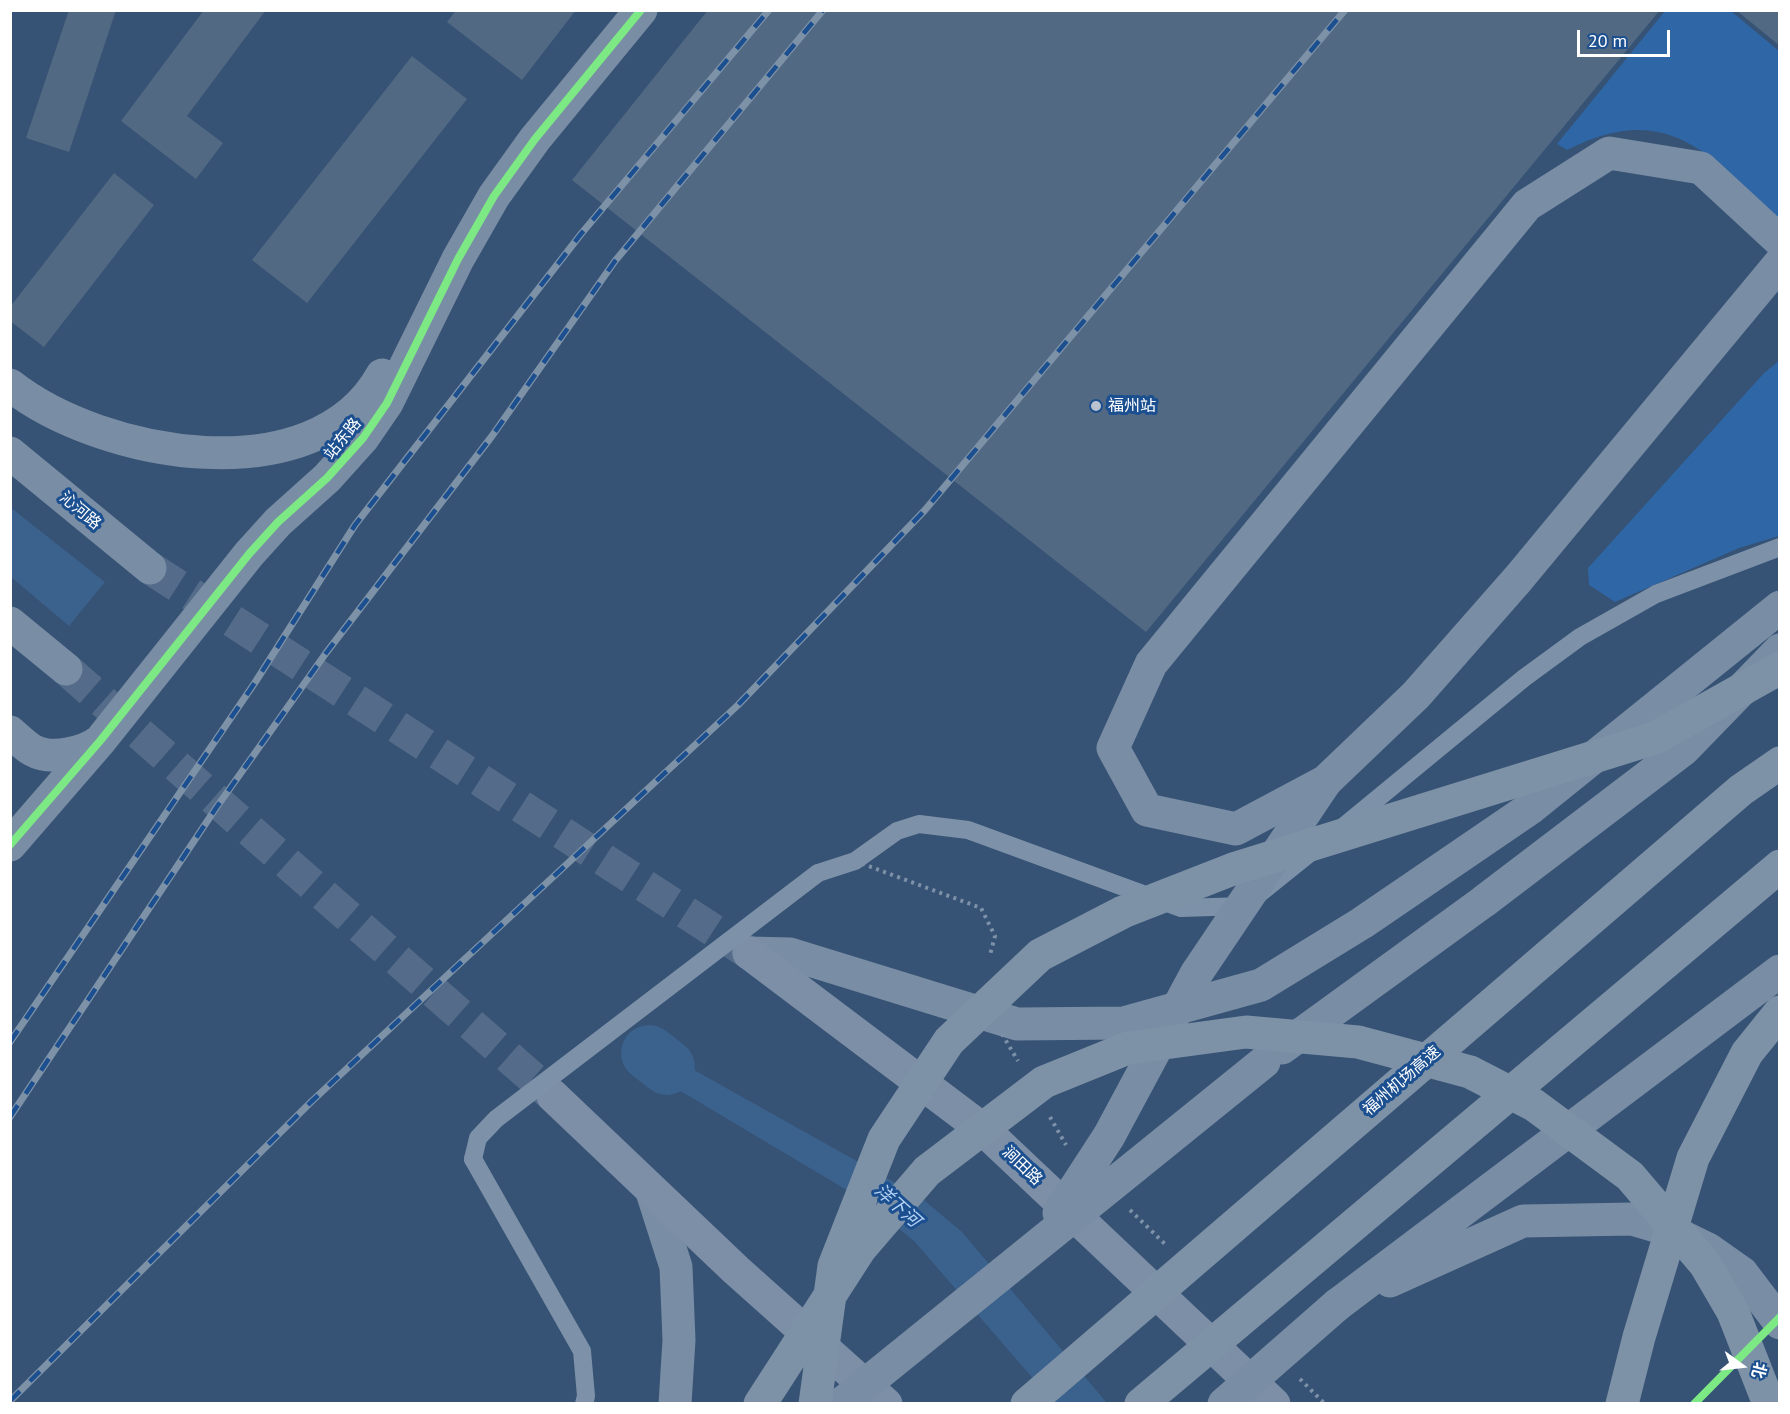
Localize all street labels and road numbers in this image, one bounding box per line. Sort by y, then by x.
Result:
street label: 站东路 [320,414,366,464]
street label: 沁河路 [55,488,105,534]
street label: 福州机场高速 [1359,1042,1445,1120]
street label: 涧田路 [998,1142,1046,1190]

